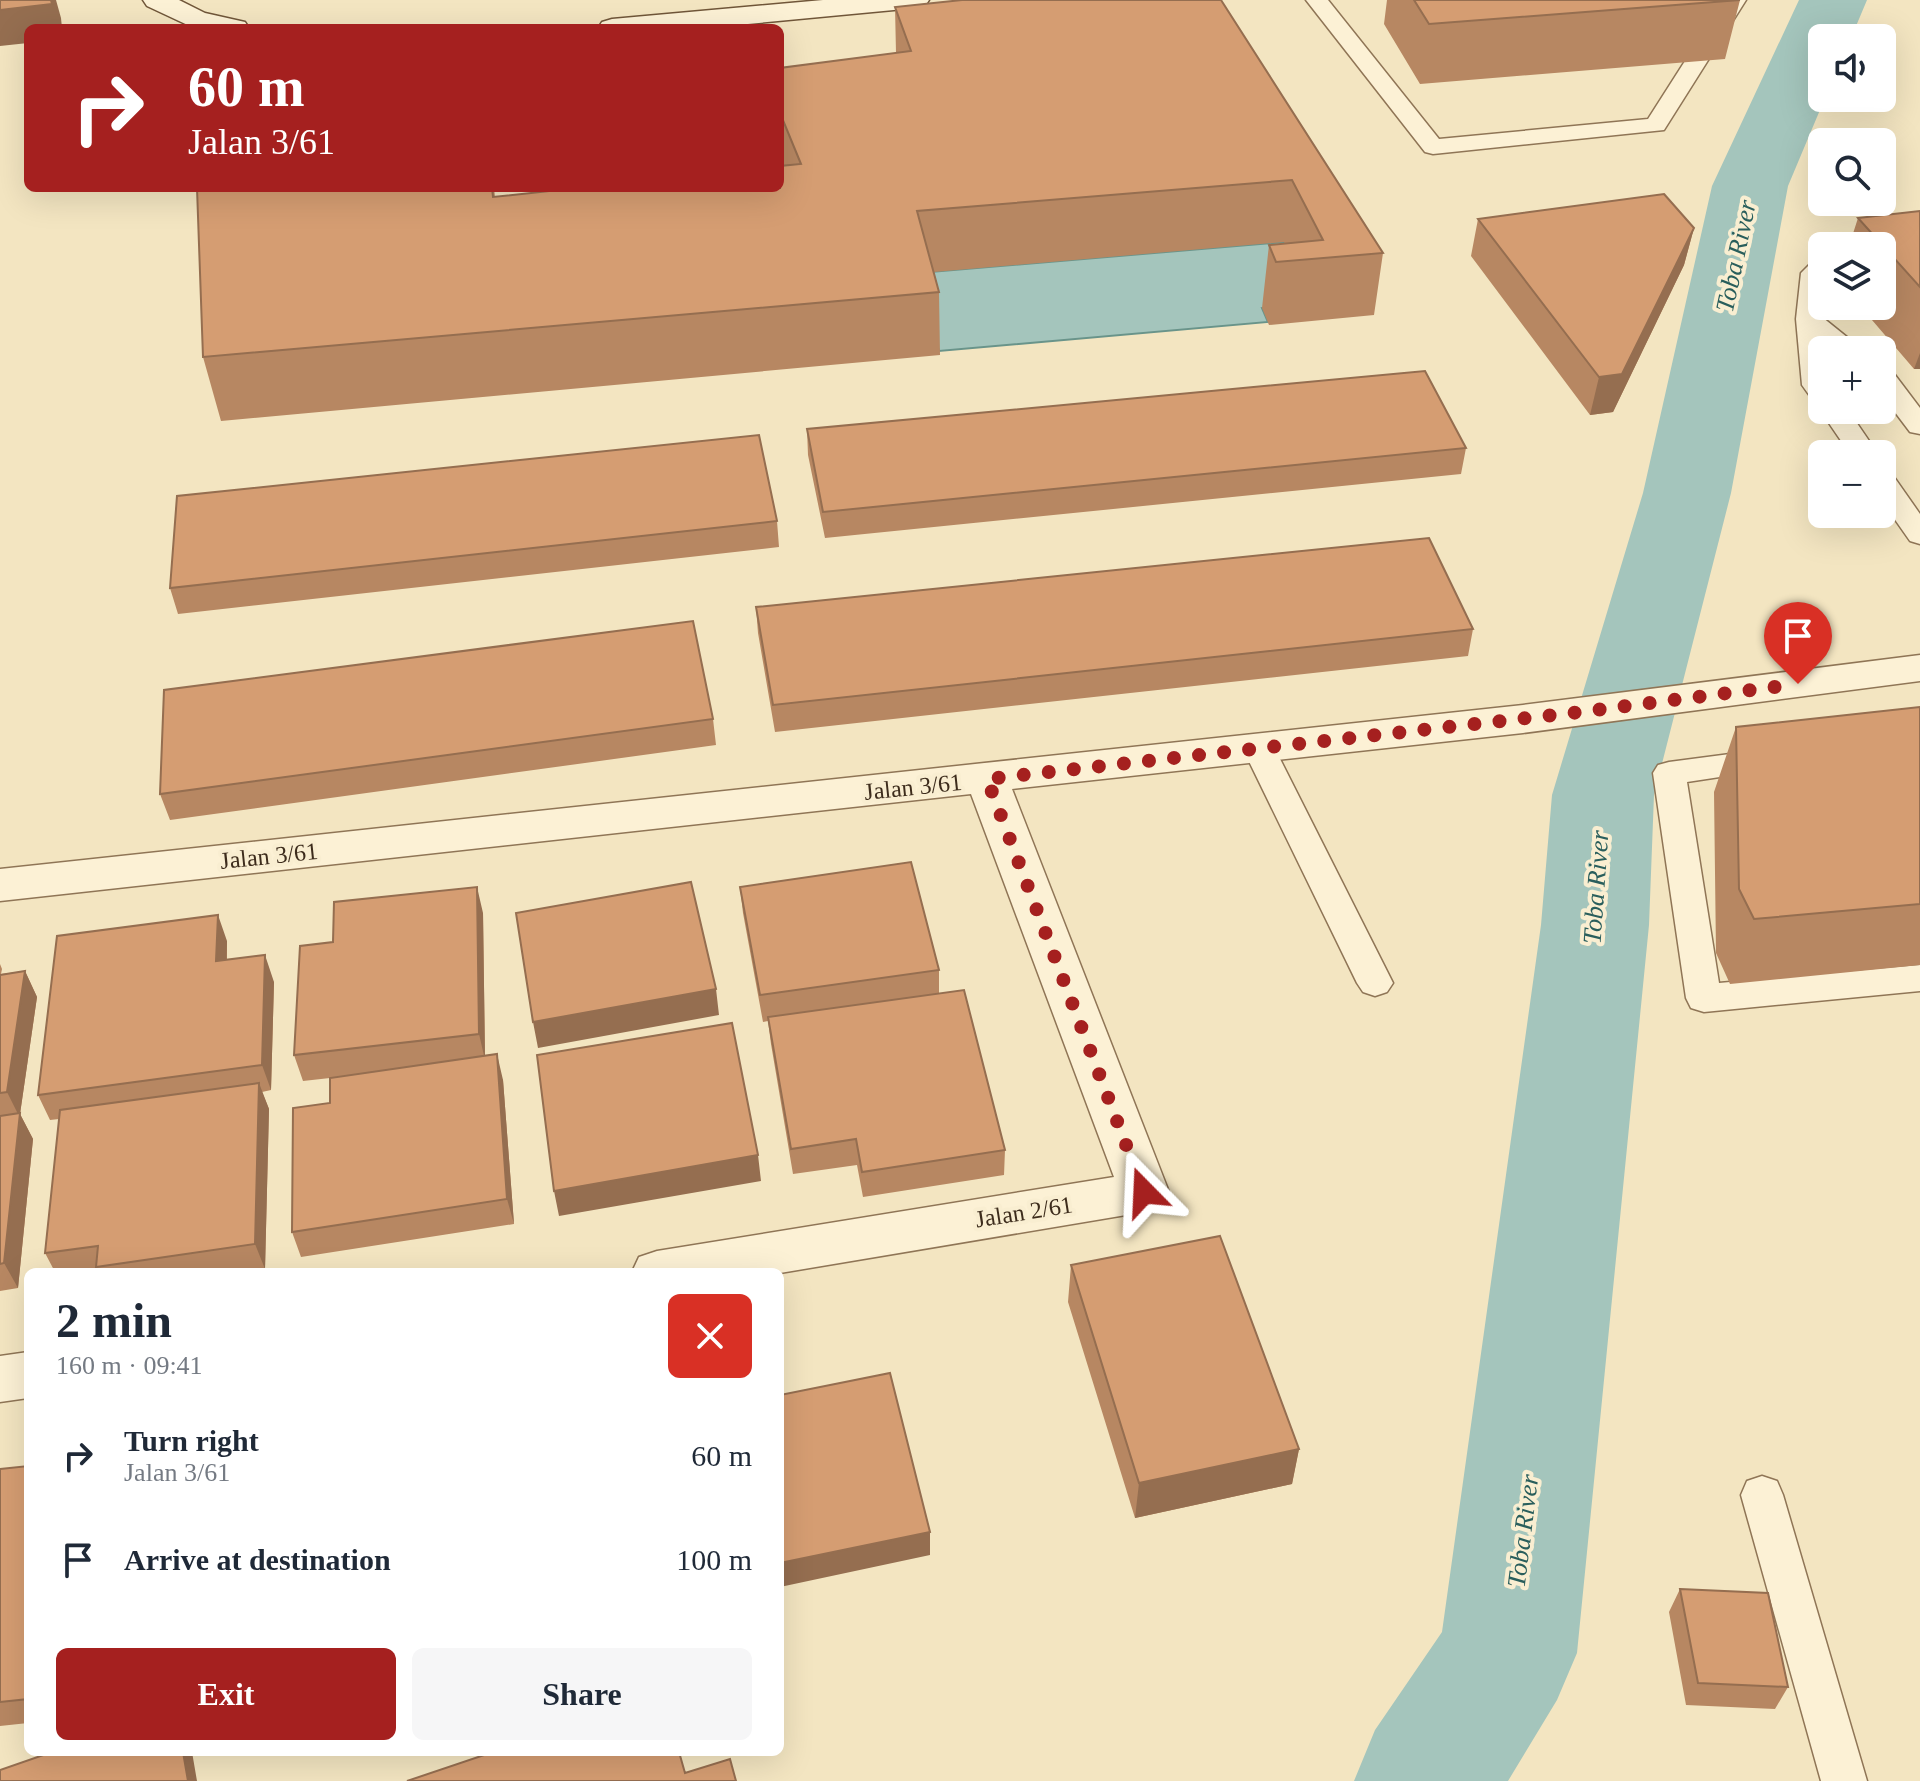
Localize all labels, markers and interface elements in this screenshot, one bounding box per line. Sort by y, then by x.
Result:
map controls [1808,24,1896,528]
button: sound [1808,24,1896,112]
icon: right [56,56,160,160]
text: 60 m [188,56,305,118]
text: Jalan 3/61 [188,122,335,162]
button: search [1808,128,1896,216]
water label: Toba River [1710,196,1762,315]
button: layers [1808,232,1896,320]
button: + [1808,336,1896,424]
button: − [1808,440,1896,528]
pin [1764,602,1832,684]
icon: arrive [1776,614,1820,658]
street label: Jalan 3/61 [863,769,963,805]
water label: Toba River [1578,828,1614,945]
street label: Jalan 3/61 [219,838,319,874]
position arrow [1102,1150,1186,1234]
street label: Jalan 2/61 [974,1191,1074,1233]
text: 2 min [56,1294,172,1347]
button: close [668,1294,752,1378]
text: 160 m · 09:41 [56,1351,203,1380]
text: Turn right [124,1424,259,1457]
icon: right [56,1434,100,1478]
text: 60 m [691,1439,752,1472]
text: Jalan 3/61 [124,1458,230,1487]
water label: Toba River [1502,1472,1544,1589]
icon: arrive [56,1538,100,1582]
text: Arrive at destination [124,1543,391,1576]
text: 100 m [676,1543,752,1576]
button: Exit [56,1648,396,1740]
button: Share [412,1648,752,1740]

